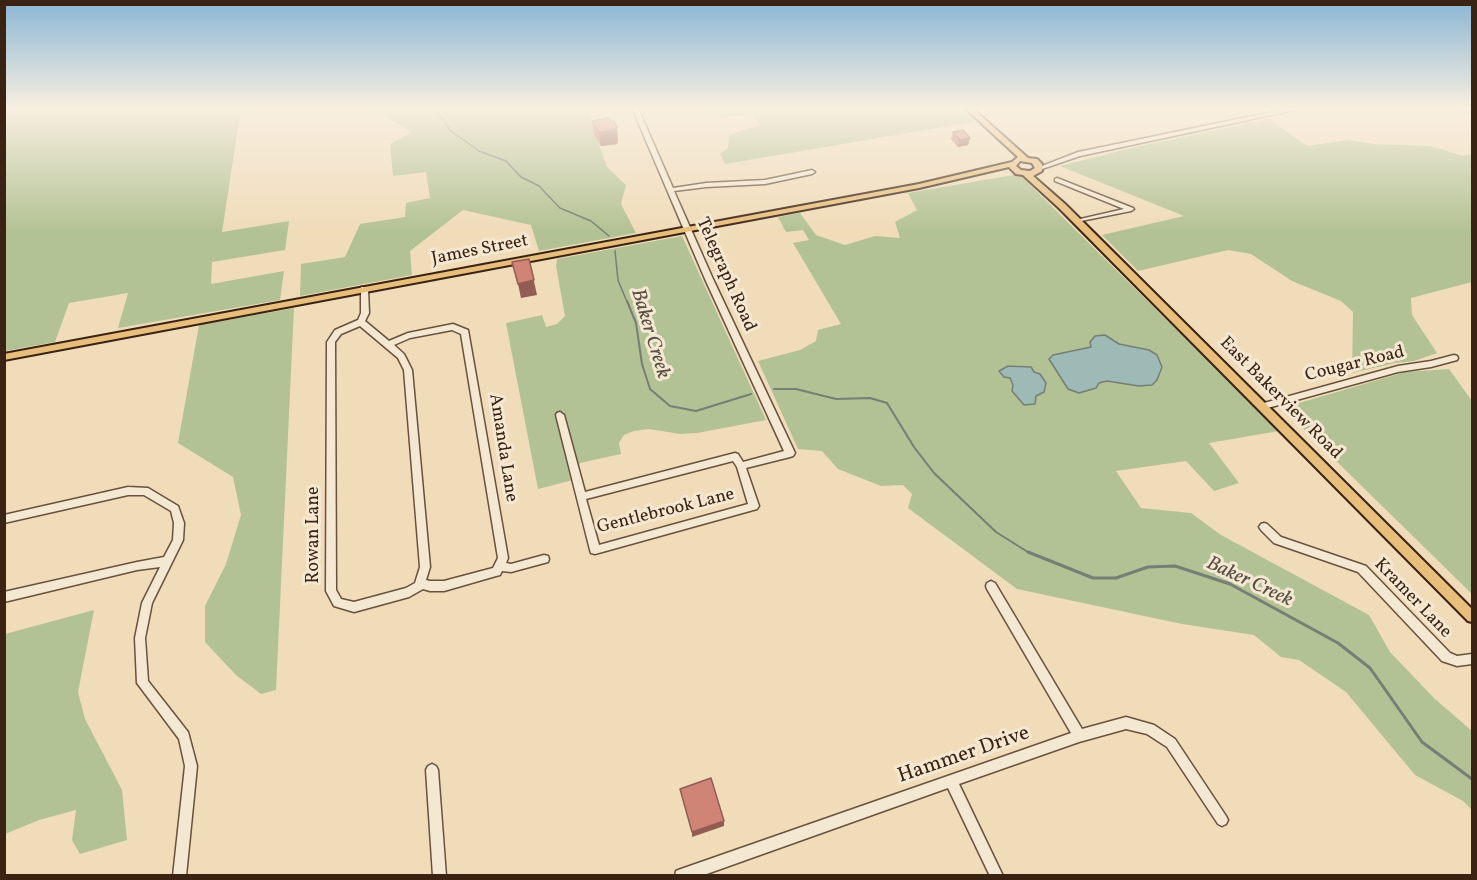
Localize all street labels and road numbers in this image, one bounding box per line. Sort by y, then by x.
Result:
street label: Telegraph Road [690,215,760,335]
street label: James Street [430,231,530,271]
street label: East Bakerview Road [1214,333,1346,465]
street label: Cougar Road [1303,342,1407,388]
street label: Amanda Lane [483,392,521,504]
street label: Gentlebrook Lane [595,484,737,540]
street label: Rowan Lane [304,487,326,583]
street label: Kramer Lane [1369,555,1455,643]
street label: Hammer Drive [895,722,1033,790]

